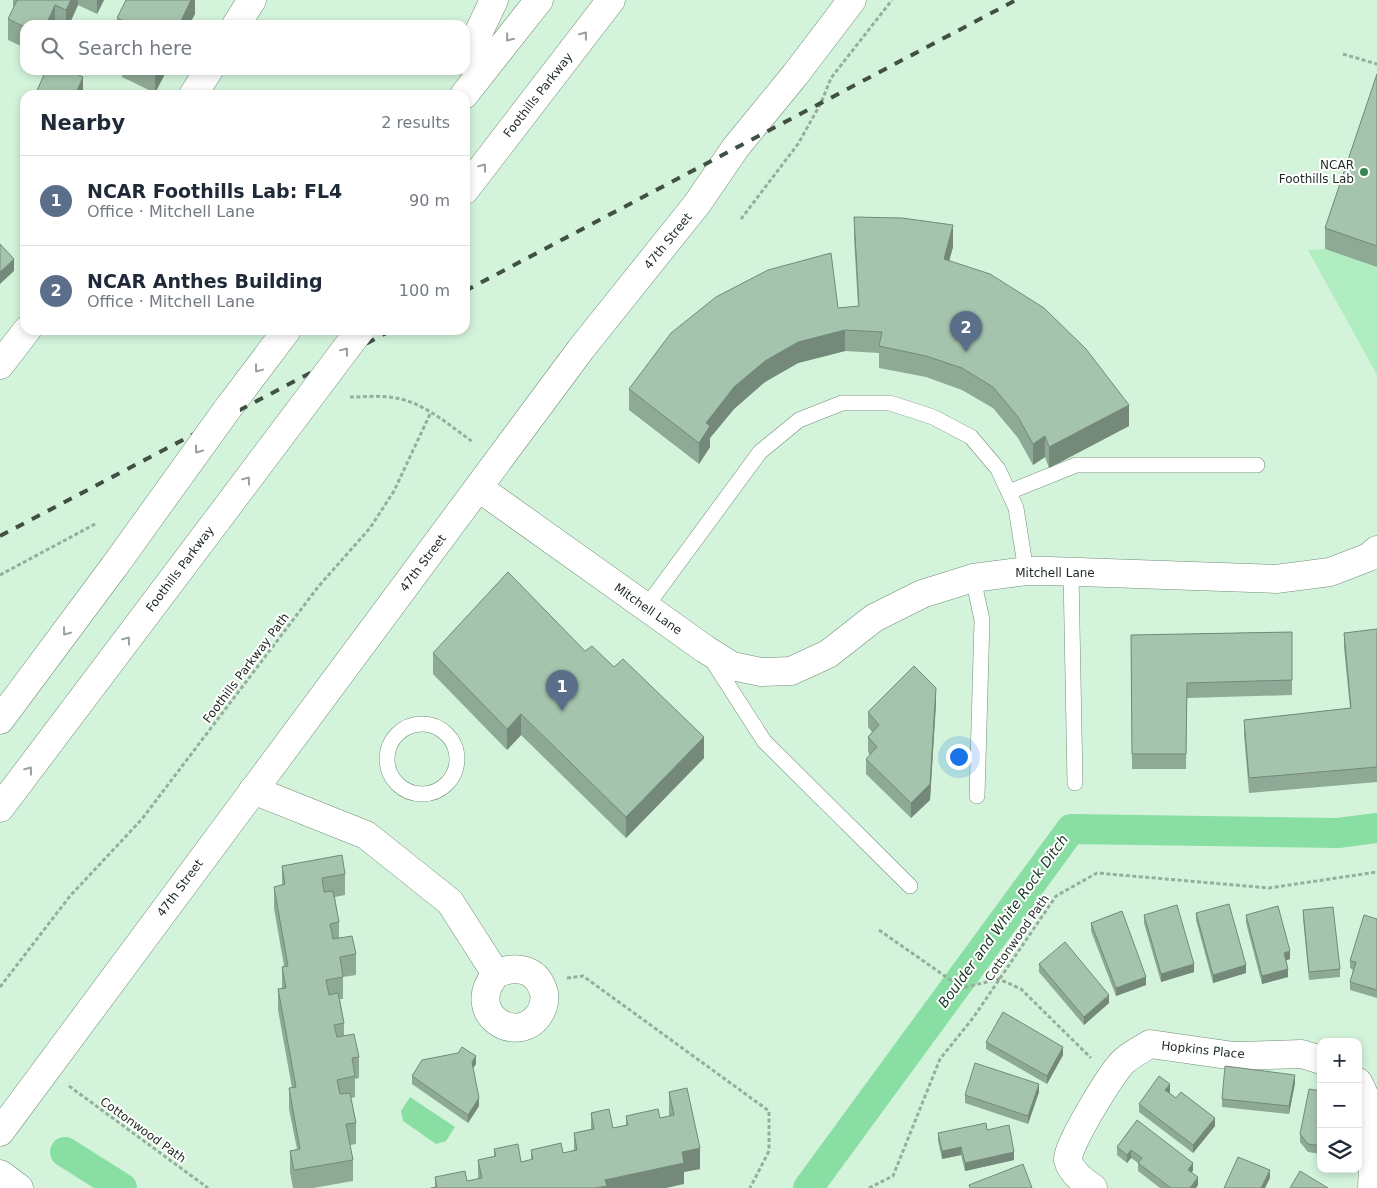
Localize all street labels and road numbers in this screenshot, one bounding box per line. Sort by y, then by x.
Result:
street label: Foothills Parkway [501,50,575,140]
street label: 47th Street [641,210,695,272]
street label: Foothills Parkway [143,523,217,615]
street label: 47th Street [397,531,449,594]
street label: Mitchell Lane [1015,566,1095,580]
street label: Mitchell Lane [611,580,685,638]
street label: Foothills Parkway Path [200,610,292,726]
street label: 47th Street [154,856,206,919]
street label: Cottonwood Path [982,892,1052,984]
street label: Hopkins Place [1161,1039,1245,1061]
street label: Cottonwood Path [97,1094,189,1166]

